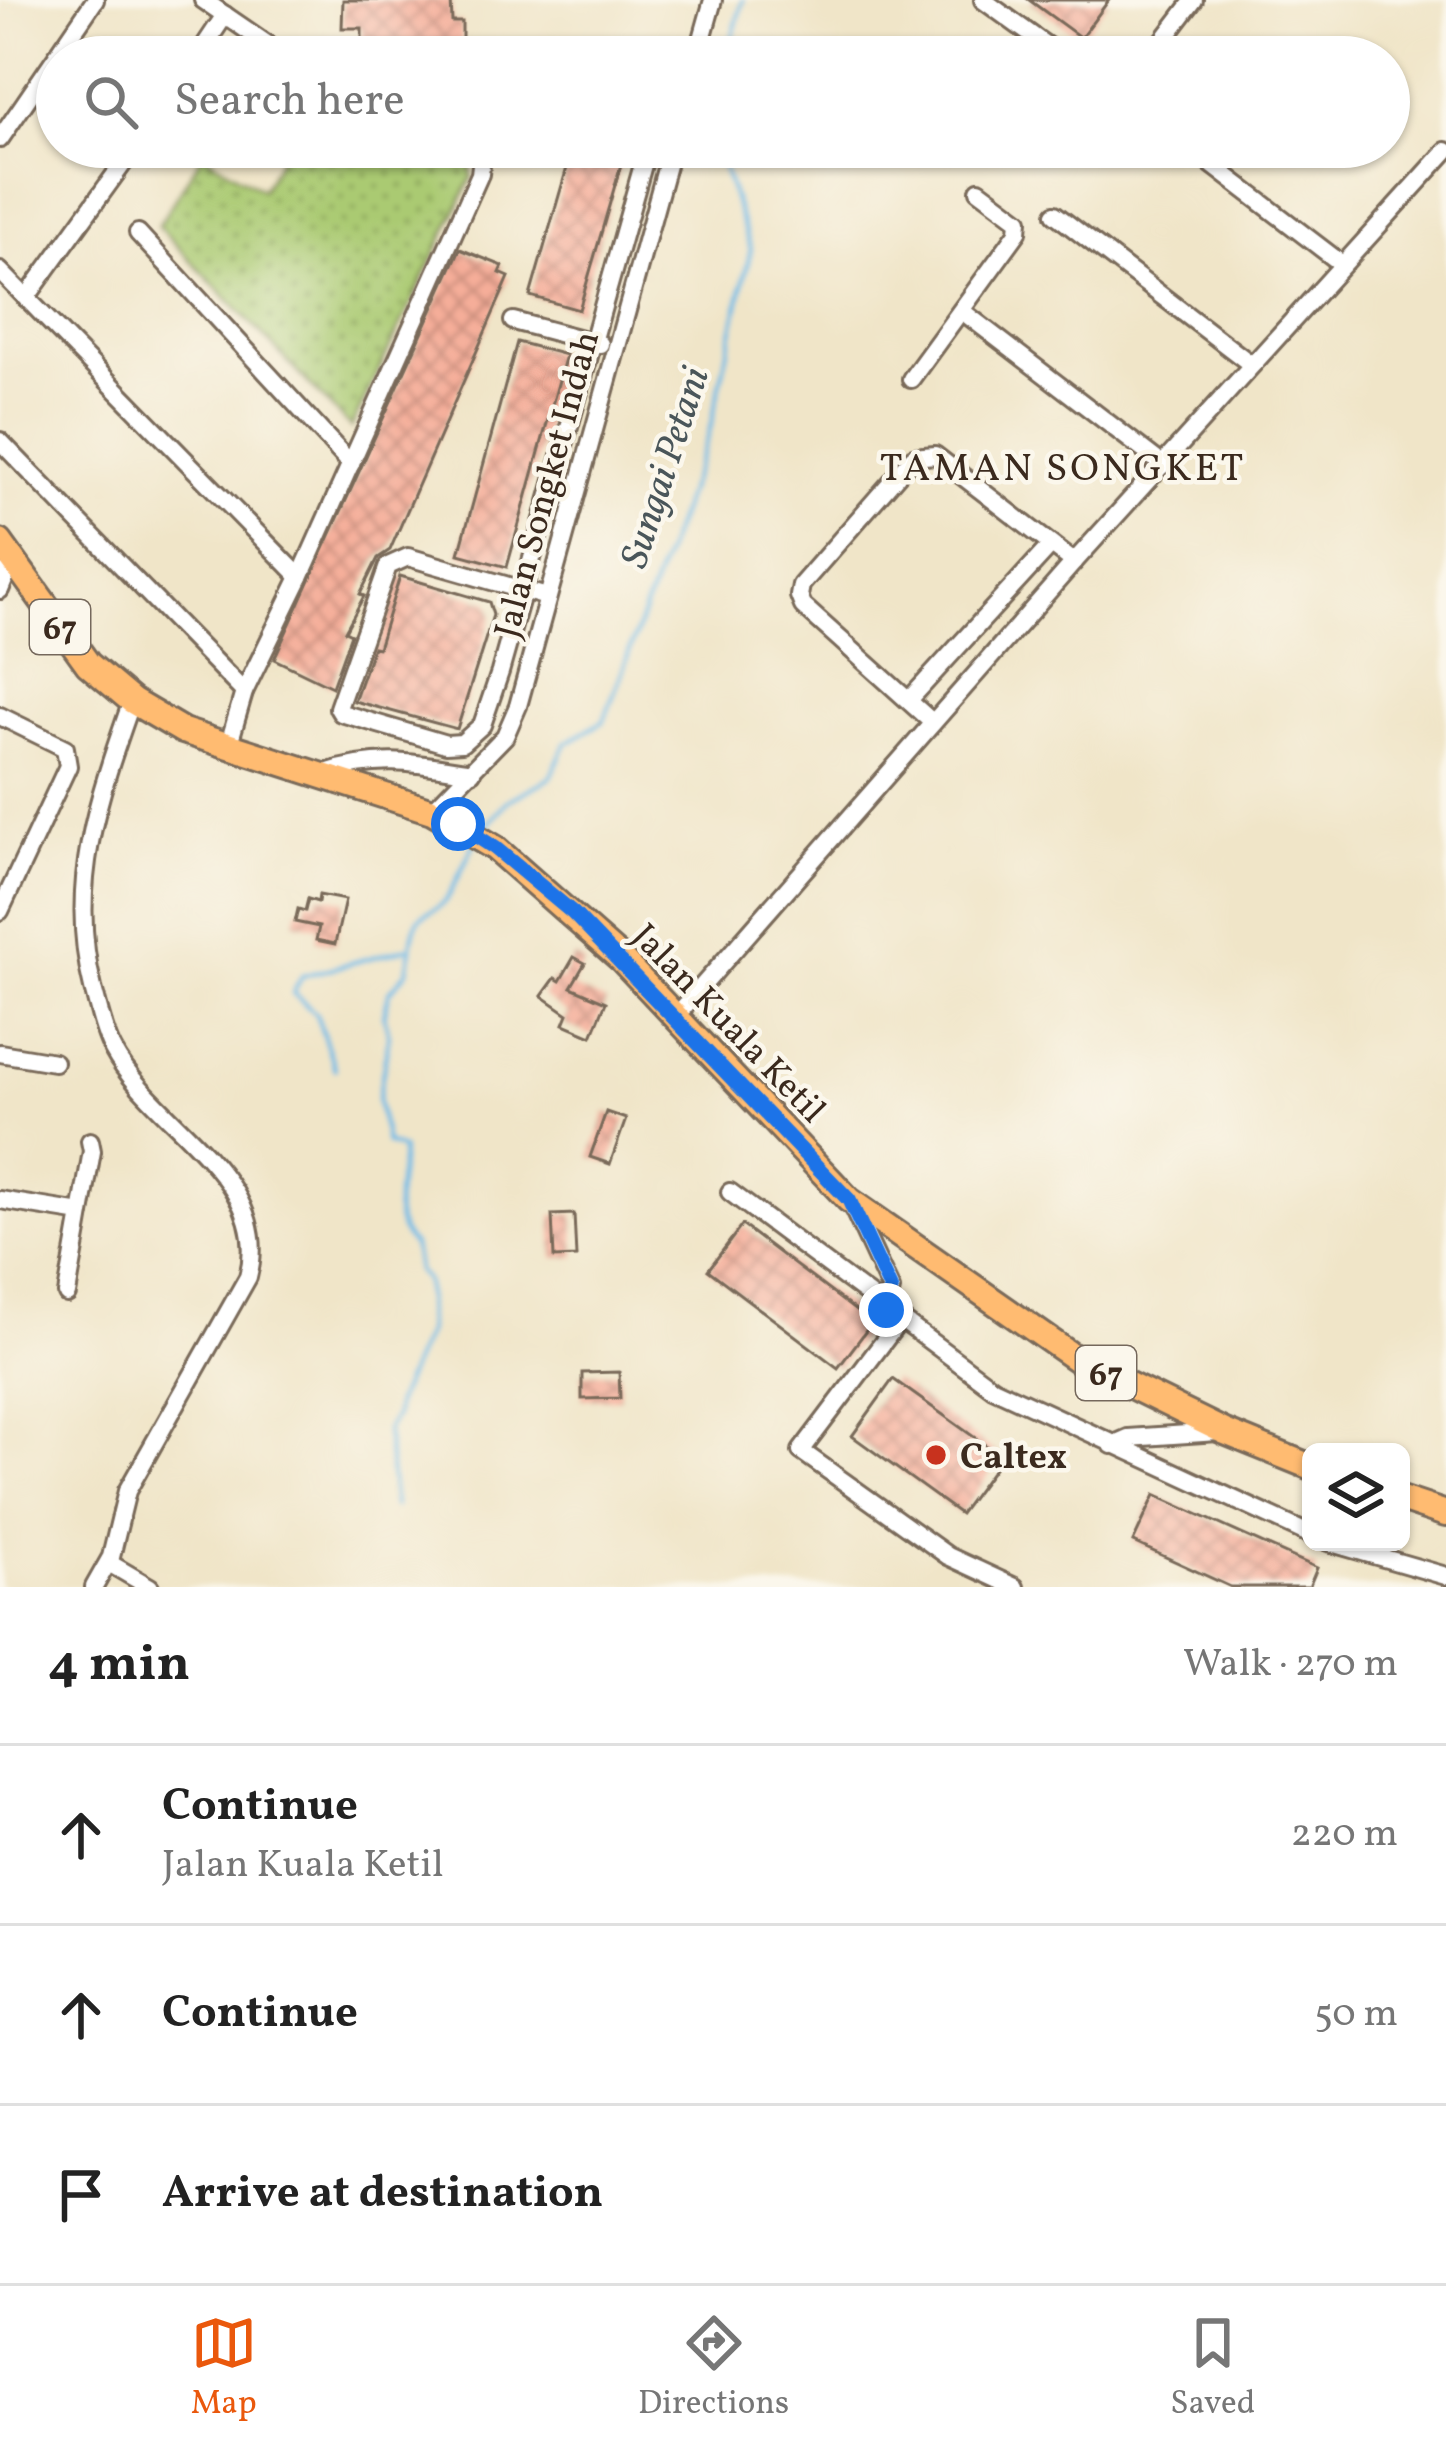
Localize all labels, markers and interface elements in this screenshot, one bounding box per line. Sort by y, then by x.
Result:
search box [36,36,1410,168]
icon: search [78,69,144,135]
text: Search here [174,71,405,134]
street label: Jalan Songket Indah [484,326,614,644]
water label: Sungai Petani [609,360,725,575]
district label: TAMAN SONGKET [880,443,1246,497]
road number: 67 [30,600,90,654]
route start [431,797,485,851]
street label: Jalan Kuala Ketil [619,914,835,1136]
route end [859,1283,913,1337]
road number: 67 [1076,1346,1136,1400]
place label: Caltex [960,1434,1067,1484]
marker: Caltex [923,1442,949,1468]
map controls [1302,1443,1410,1551]
button: layers [1302,1443,1410,1551]
text: 4 min [48,1630,190,1701]
text: Walk · 270 m [1183,1638,1398,1692]
text: Continue [162,1776,358,1839]
icon: ahead [48,1802,114,1868]
text: 220 m [1291,1808,1398,1862]
text: Jalan Kuala Ketil [162,1839,444,1893]
icon: ahead [48,1982,114,2048]
text: Continue [162,1983,358,2046]
text: 50 m [1314,1988,1398,2042]
icon: arrive [48,2162,114,2228]
text: Arrive at destination [162,2163,603,2226]
tab: Map [191,2310,257,2428]
tab: Directions [638,2310,789,2428]
tab: Saved [1170,2310,1255,2428]

